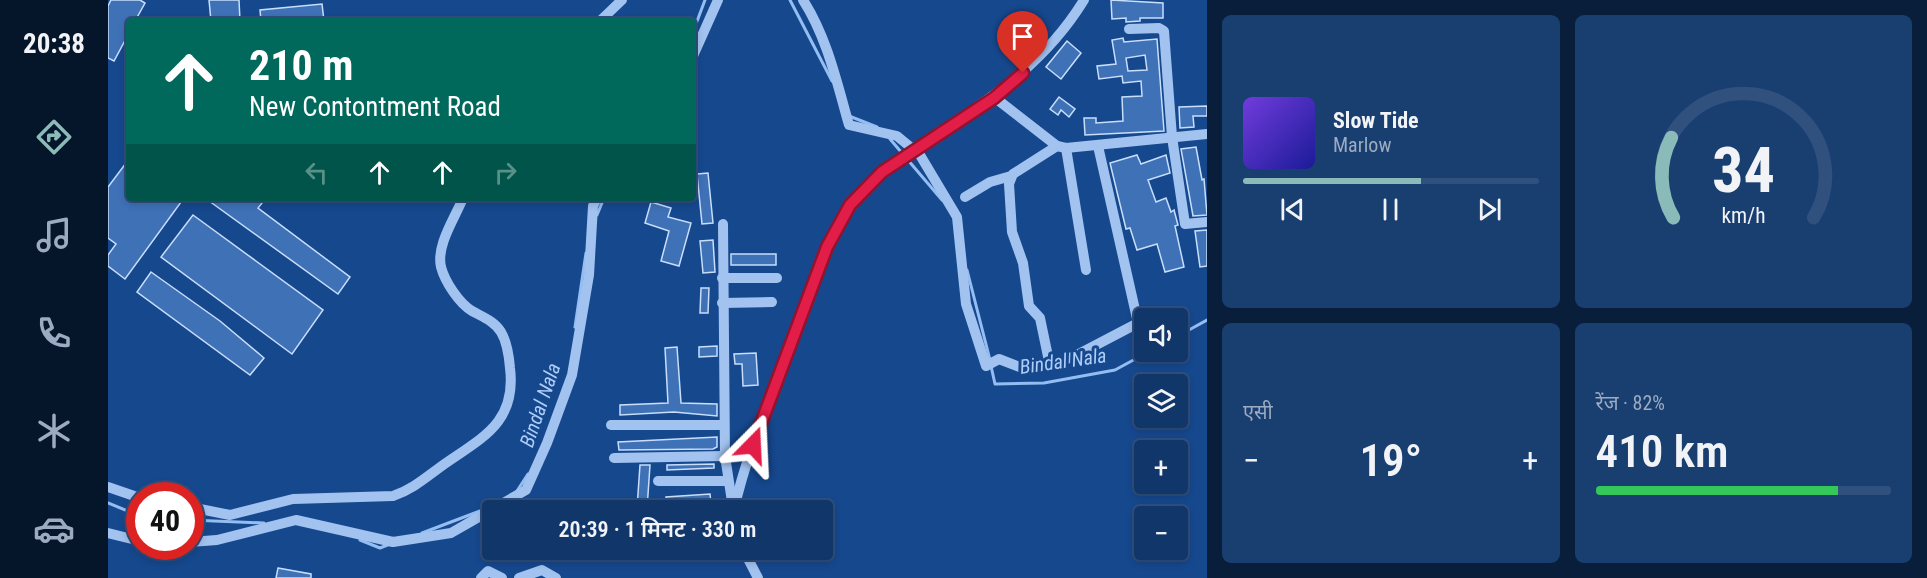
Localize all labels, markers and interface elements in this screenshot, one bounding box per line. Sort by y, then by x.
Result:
pin [997,11,1048,73]
icon: arrive [1006,20,1039,53]
text: 20:38 [23,28,85,60]
text: 210 m [249,41,354,90]
icon: ahead [150,42,228,120]
text: New Contontment Road [249,91,501,123]
text: Slow Tide [1333,108,1419,133]
icon: directions [33,116,75,158]
text: Marlow [1333,133,1391,157]
text: 34 [1712,135,1775,208]
icon: left [300,156,333,189]
icon: ahead [363,156,396,189]
icon: ahead [426,156,459,189]
icon: right [489,156,522,189]
icon: previous [1276,193,1309,226]
icon: pause [1374,193,1407,226]
icon: next [1473,193,1506,226]
text: km/h [1721,204,1765,229]
icon: music [33,214,75,256]
map controls [1134,308,1188,560]
button: sound [1134,308,1188,362]
icon: phone [33,312,75,354]
water label: Bindal Nala [1018,343,1108,379]
water label: Bindal Nala [514,360,566,450]
button: layers [1134,374,1188,428]
text: रेंज · 82% [1596,391,1665,415]
text: एसी [1243,400,1273,424]
icon: climate [33,410,75,452]
position arrow [721,413,785,477]
text: 410 km [1596,425,1729,478]
text: 19° [1359,434,1422,487]
button: + [1134,440,1188,494]
text: − [1243,441,1260,480]
text: + [1522,441,1538,480]
speed limit sign: 40 [126,482,204,560]
button: − [1134,506,1188,560]
icon: car [33,508,75,550]
text: 20:39 · 1 मिनट · 330 m [559,517,756,542]

